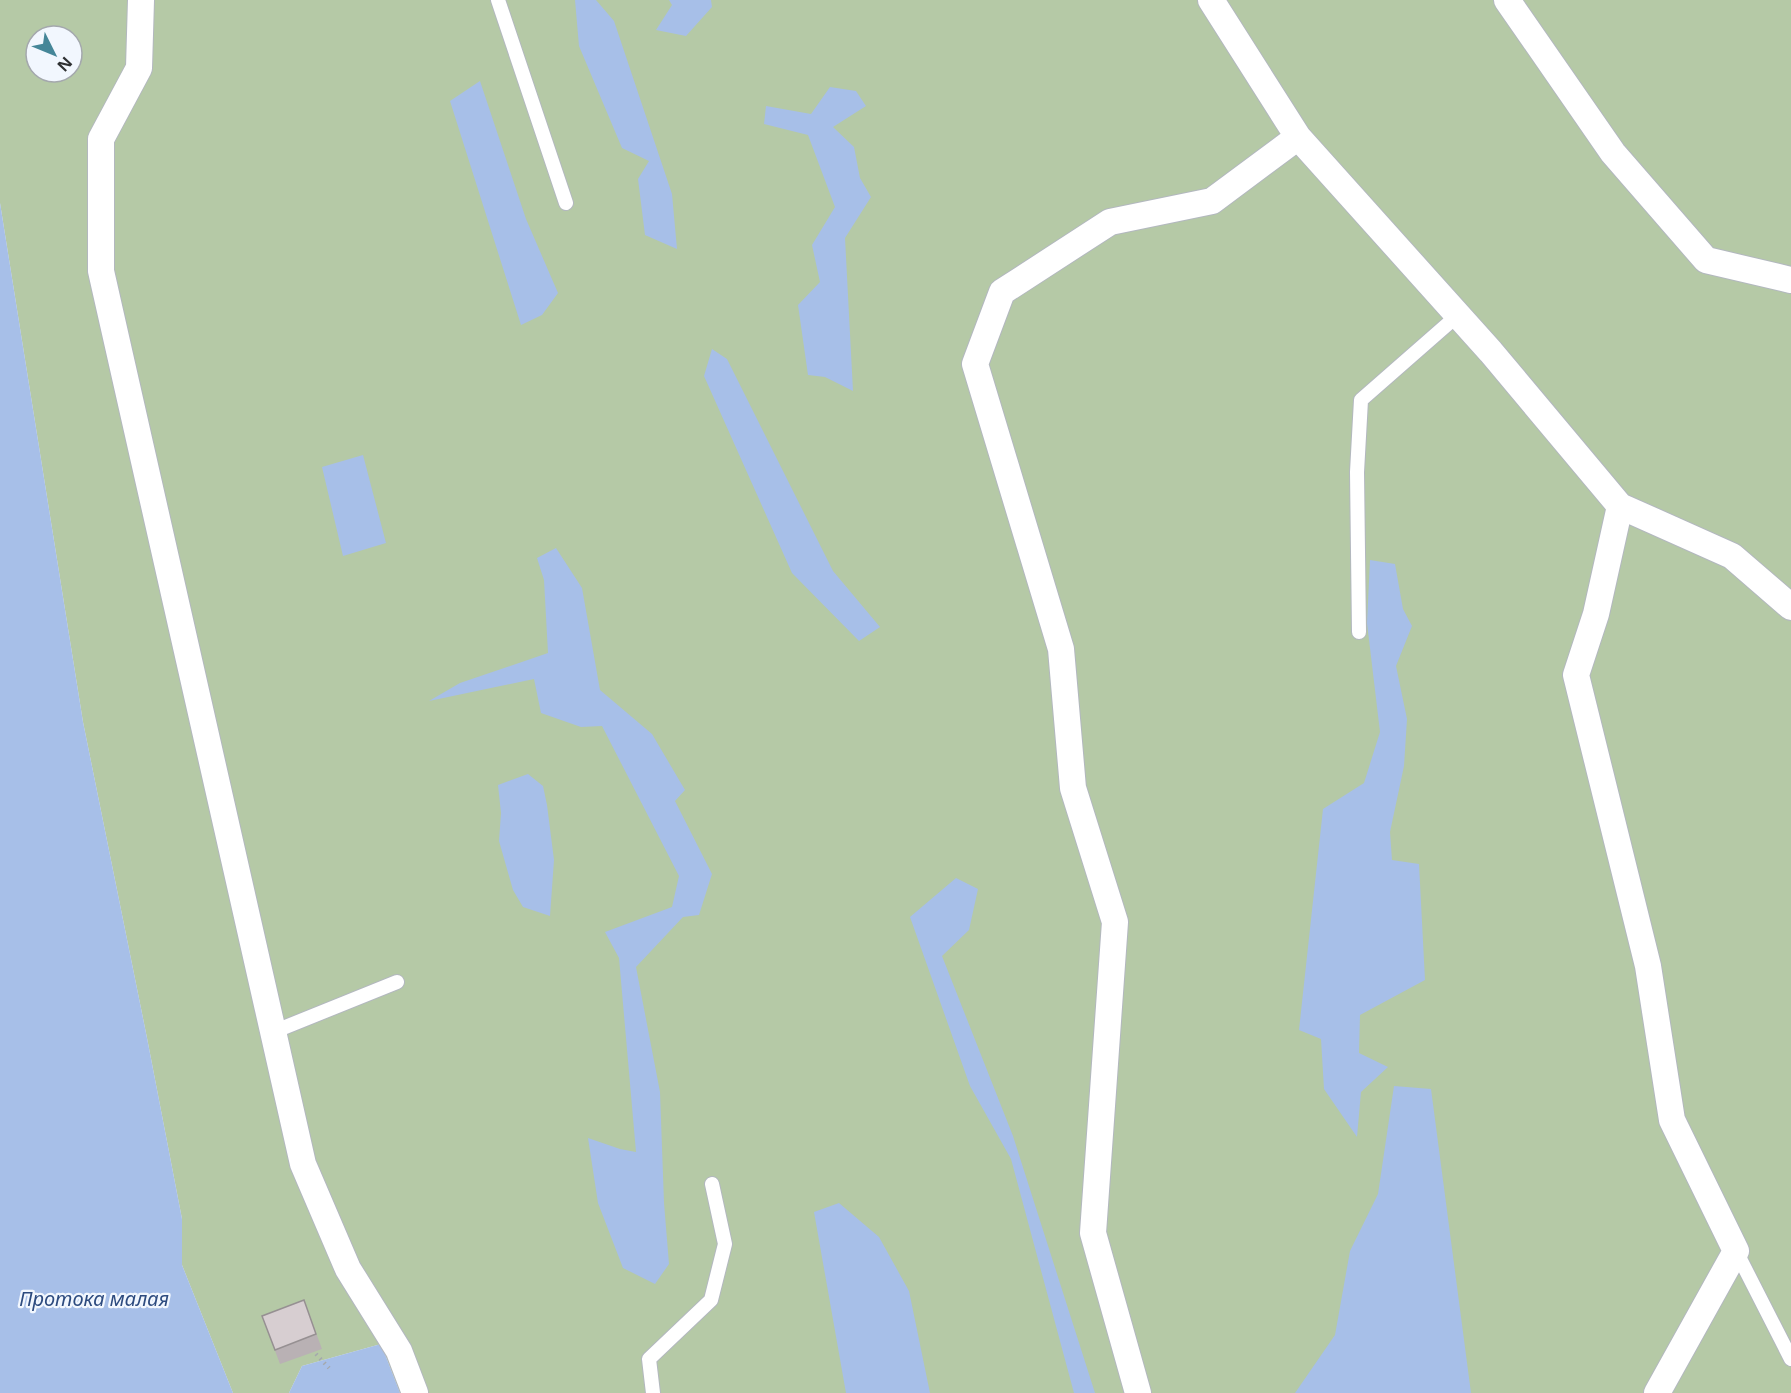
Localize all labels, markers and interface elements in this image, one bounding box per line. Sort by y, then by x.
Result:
north arrow [24,24,84,84]
text: N [52,52,77,76]
water label: Протока малая [19,1285,169,1312]

